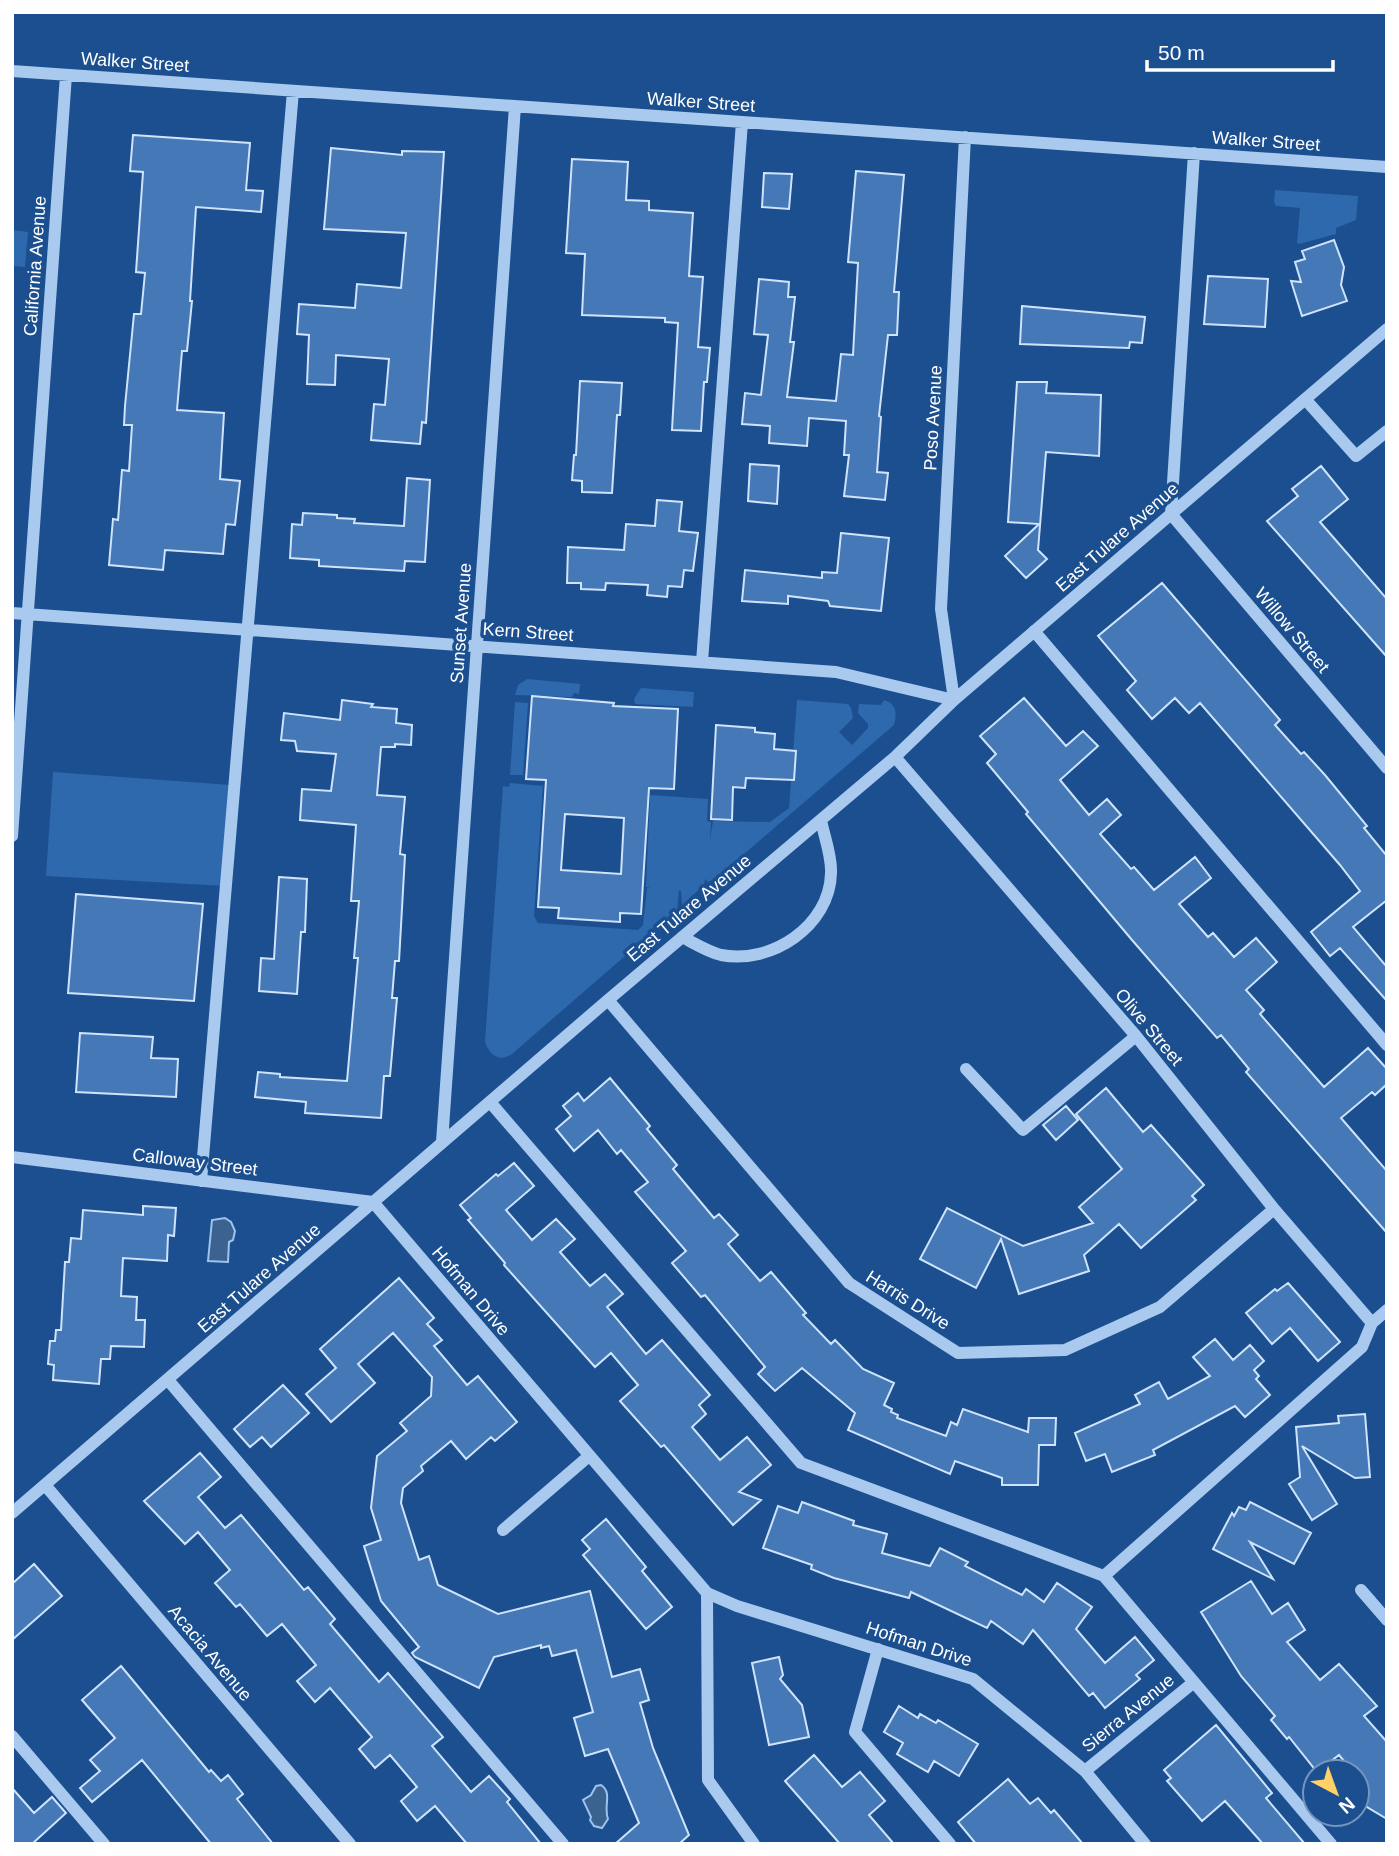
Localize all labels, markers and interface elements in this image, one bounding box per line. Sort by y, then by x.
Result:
scale bar [1147,28,1332,72]
text: 50 m [1158,41,1205,64]
street label: Walker Street [80,48,190,76]
street label: Walker Street [646,88,756,116]
street label: Walker Street [1211,127,1321,155]
street label: California Avenue [20,195,50,337]
street label: Poso Avenue [920,365,946,471]
street label: East Tulare Avenue [1052,478,1182,596]
street label: Sunset Avenue [447,562,475,684]
street label: Willow Street [1251,583,1333,677]
street label: Kern Street [482,619,574,645]
street label: East Tulare Avenue [623,850,755,966]
street label: Olive Street [1111,985,1187,1069]
street label: Calloway Street [131,1144,259,1180]
street label: East Tulare Avenue [194,1219,324,1337]
street label: Hofman Drive [428,1242,514,1340]
street label: Harris Drive [862,1266,954,1334]
street label: Acacia Avenue [164,1601,256,1705]
street label: Hofman Drive [864,1617,974,1671]
street label: Sierra Avenue [1078,1670,1178,1756]
north arrow [1301,1758,1371,1828]
text: N [1335,1793,1359,1818]

